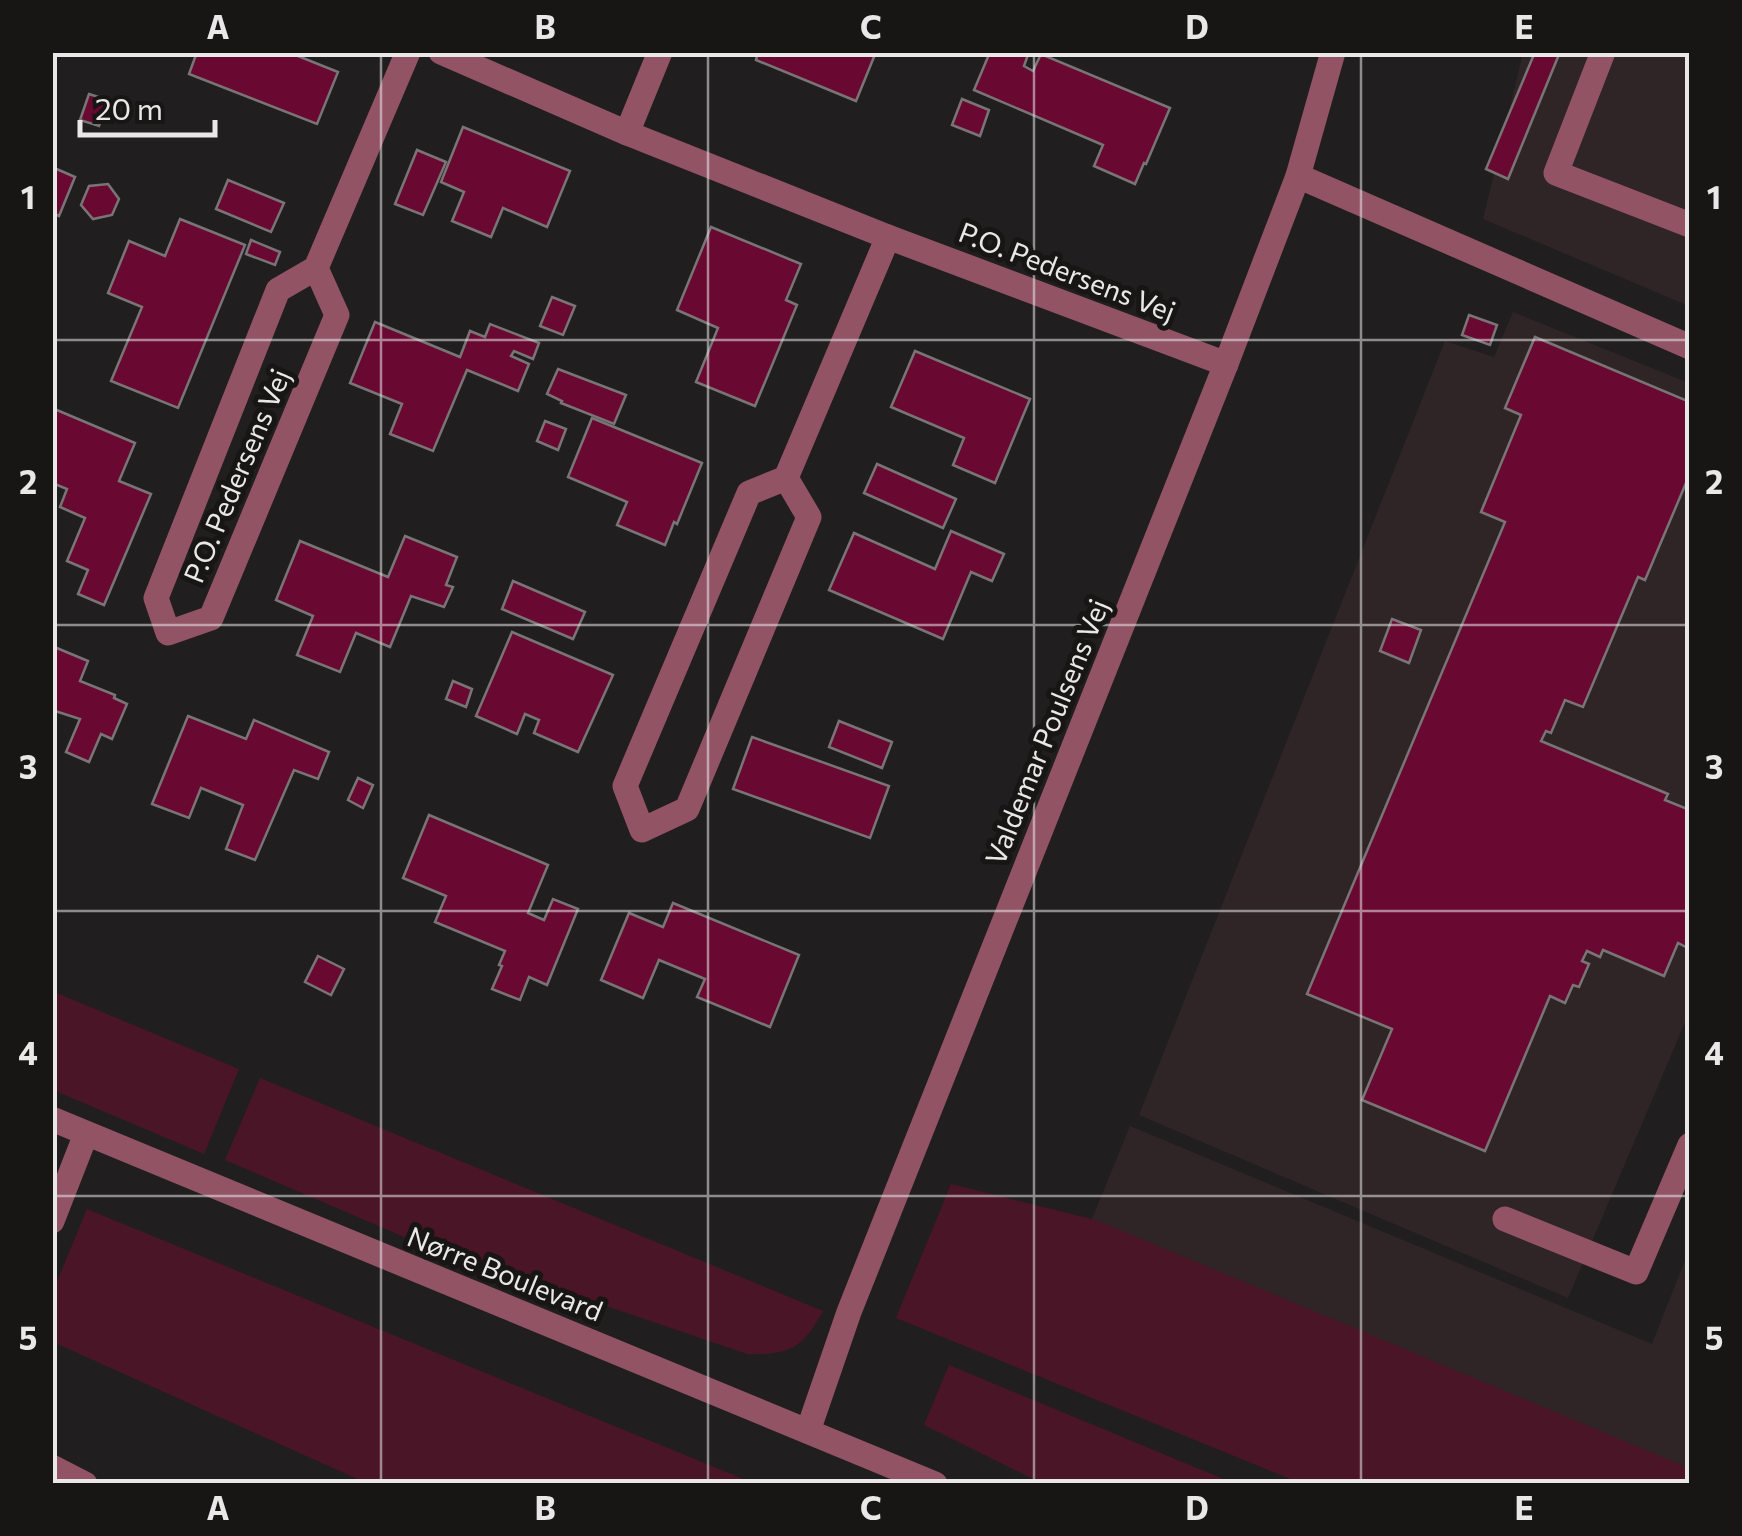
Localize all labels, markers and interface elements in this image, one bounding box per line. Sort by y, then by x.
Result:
text: A [207,6,230,46]
text: B [534,6,556,46]
text: C [860,6,882,46]
text: D [1185,6,1209,46]
text: E [1514,6,1534,46]
scale bar [80,75,215,137]
text: 20 m [95,89,163,126]
text: 1 [21,176,35,216]
text: 1 [1707,176,1721,216]
street label: P.O. Pedersens Vej [954,214,1180,328]
street label: P.O. Pedersens Vej [176,364,296,588]
text: 2 [19,461,37,501]
text: 2 [1705,461,1723,501]
street label: Valdemar Poulsens Vej [977,594,1115,869]
text: 3 [19,746,37,786]
text: 3 [1705,746,1723,786]
text: 4 [18,1032,38,1072]
text: 4 [1704,1032,1724,1072]
street label: Nørre Boulevard [403,1218,608,1328]
text: 5 [19,1317,37,1357]
text: 5 [1705,1317,1723,1357]
text: A [207,1487,230,1527]
text: B [534,1487,556,1527]
text: C [860,1487,882,1527]
text: D [1185,1487,1209,1527]
text: E [1514,1487,1534,1527]

